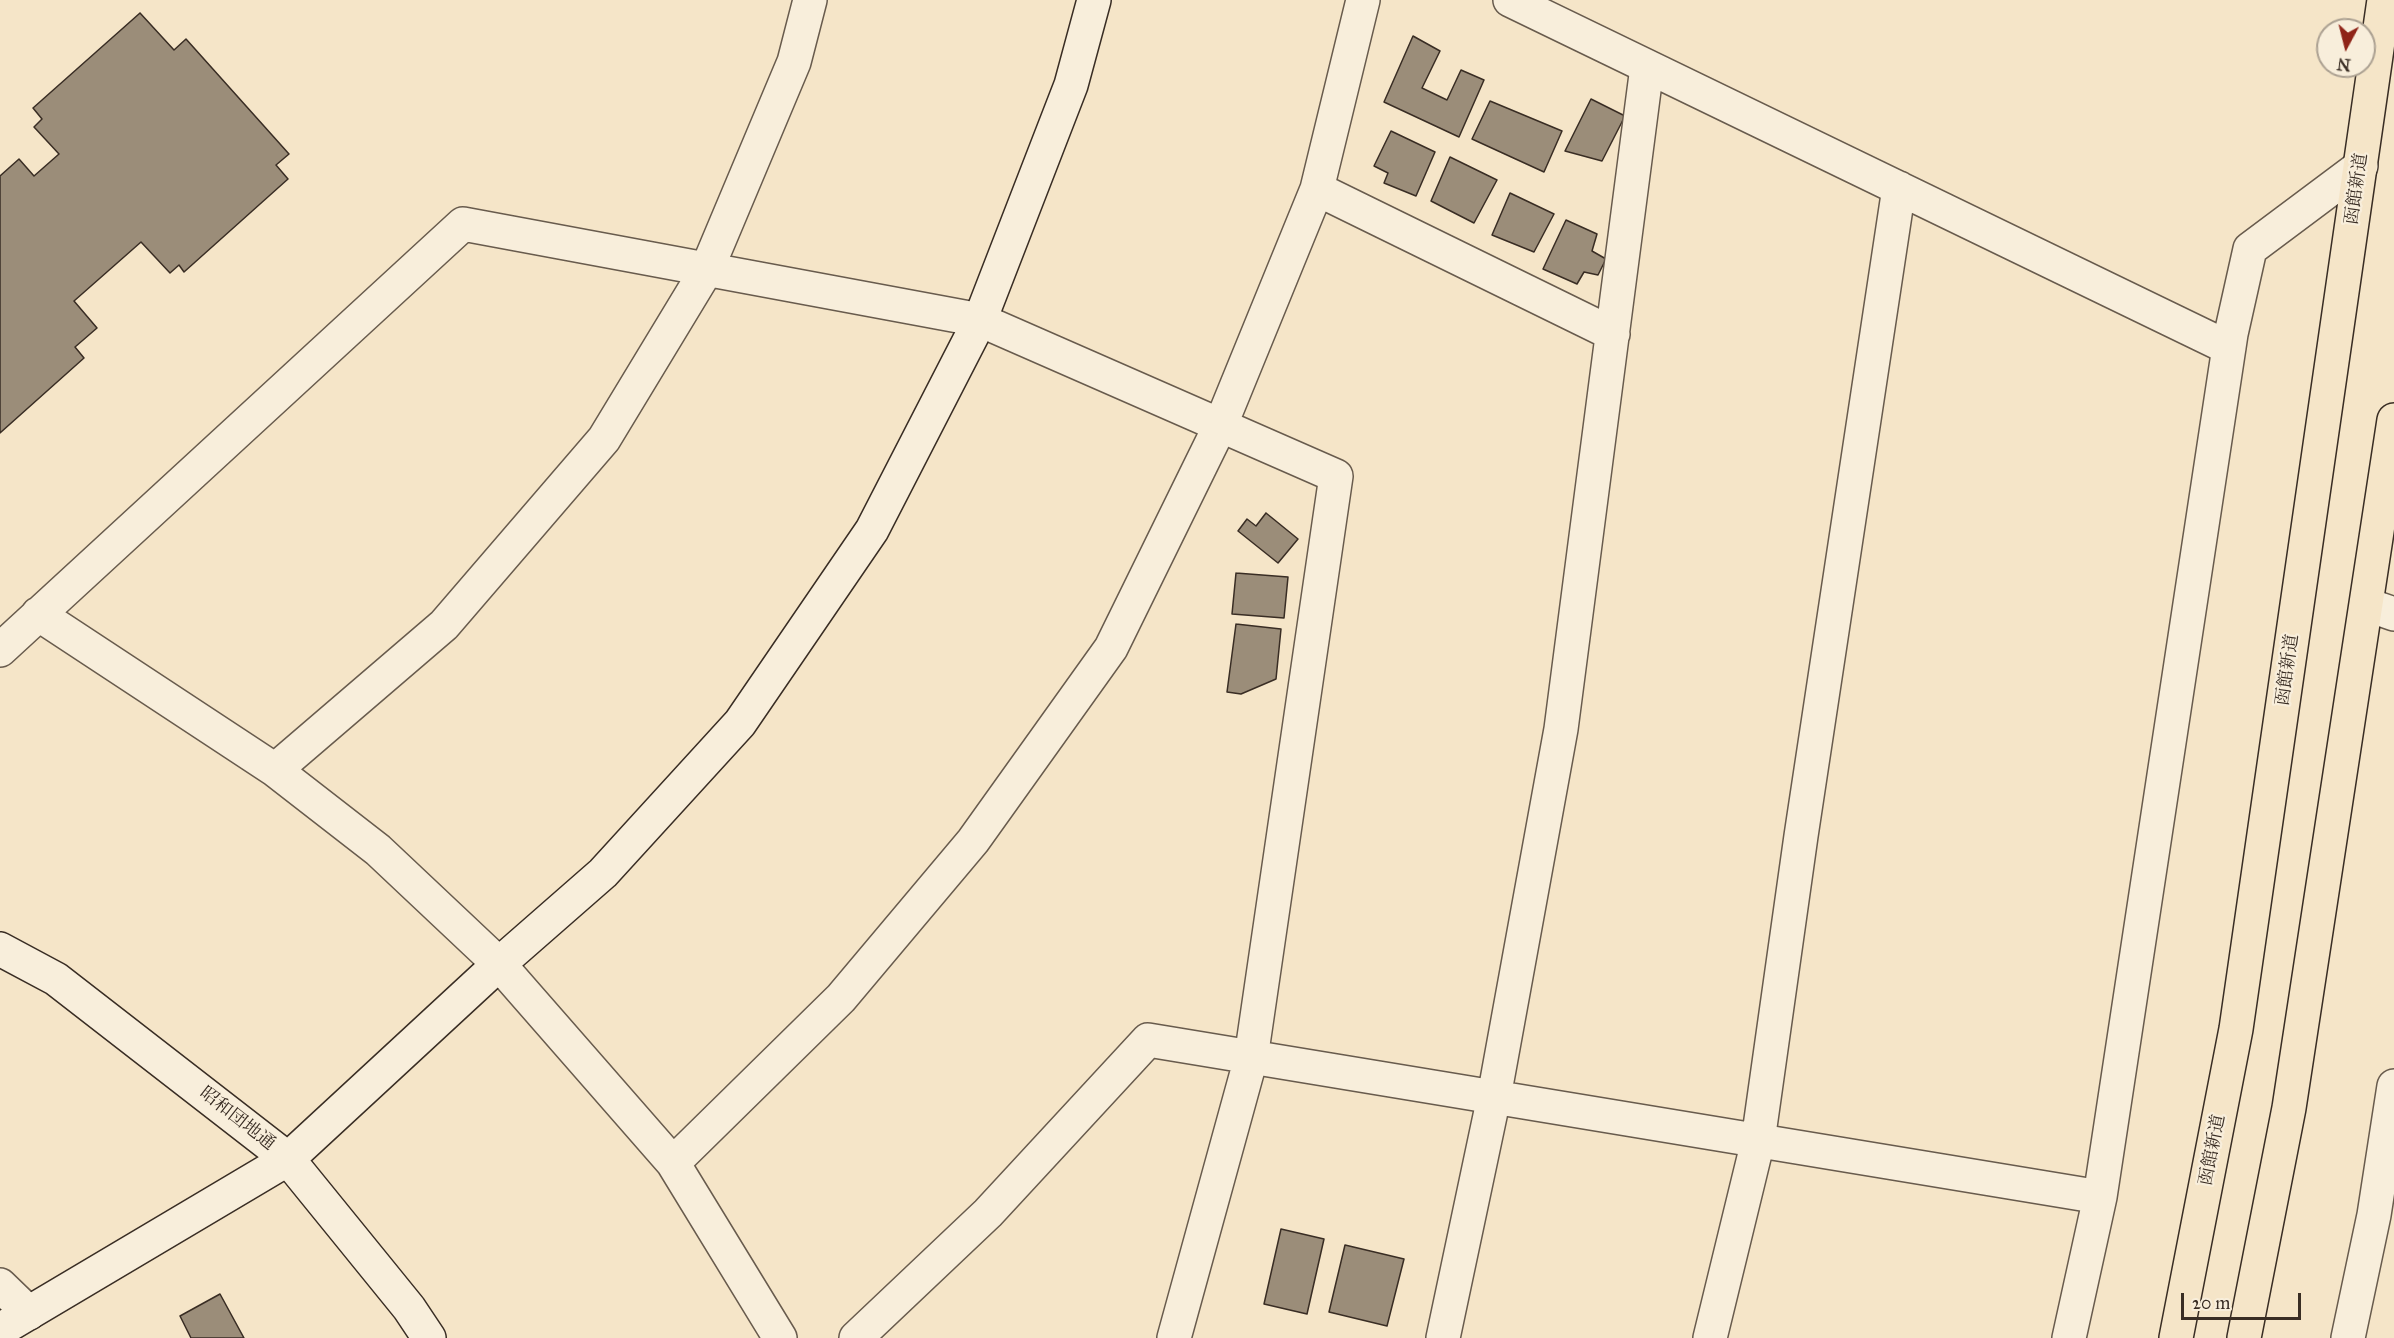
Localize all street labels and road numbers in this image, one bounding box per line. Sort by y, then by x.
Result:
street label: 函館新道 [2341,152,2373,226]
street label: 函館新道 [2272,633,2304,707]
street label: 昭和団地通 [195,1083,279,1155]
street label: 函館新道 [2196,1113,2230,1187]

